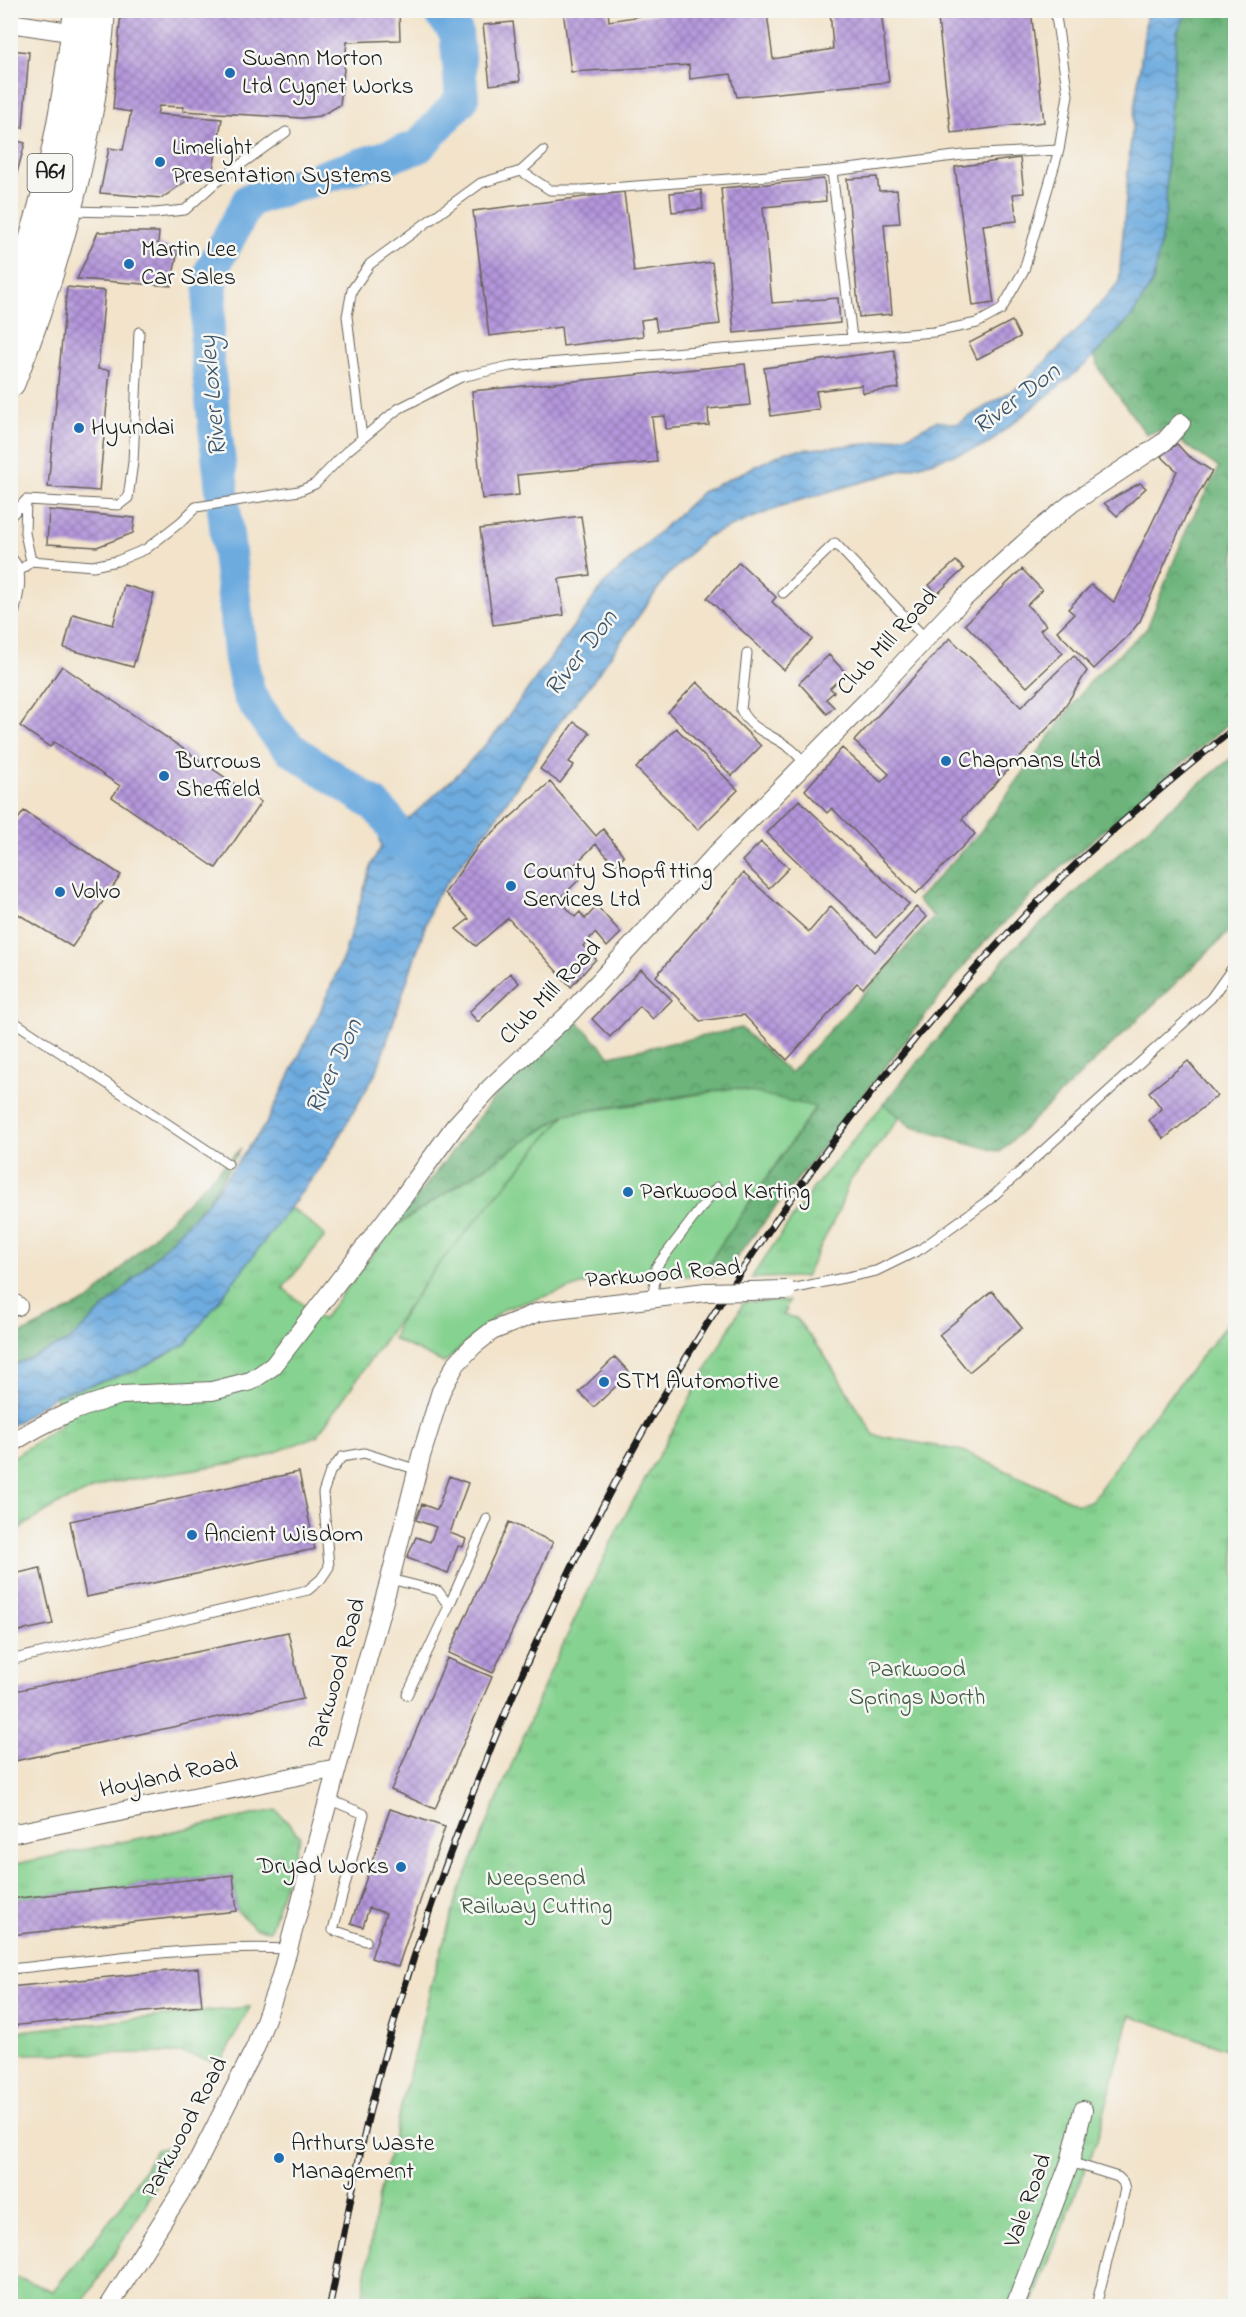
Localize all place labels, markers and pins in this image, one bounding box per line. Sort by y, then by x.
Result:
place label: Swann Morton Ltd Cygnet Works [242,42,414,106]
marker: Swann Morton Ltd Cygnet Works [223,66,237,80]
place label: Limelight Presentation Systems [172,131,392,195]
marker: Limelight Presentation Systems [153,155,167,169]
place label: Martin Lee Car Sales [141,233,237,296]
marker: Martin Lee Car Sales [122,257,136,271]
place label: Hyundai [91,411,175,447]
marker: Hyundai [72,421,86,435]
place label: Chapmans Ltd [958,744,1101,779]
place label: Burrows Sheffield [175,745,261,808]
marker: Chapmans Ltd [939,754,953,768]
marker: Burrows Sheffield [157,769,171,783]
place label: County Shopfitting Services Ltd [523,855,712,918]
place label: Volvo [71,875,121,910]
marker: County Shopfitting Services Ltd [504,879,518,893]
marker: Volvo [53,885,67,899]
place label: Parkwood Karting [640,1175,810,1210]
marker: Parkwood Karting [621,1185,635,1199]
place label: STM Automotive [616,1365,779,1400]
marker: STM Automotive [597,1375,611,1389]
place label: Ancient Wisdom [204,1518,363,1553]
marker: Ancient Wisdom [185,1528,199,1542]
place label: Dryad Works [256,1850,389,1886]
marker: Dryad Works [394,1860,408,1874]
place label: Arthurs Waste Management [291,2127,435,2190]
marker: Arthurs Waste Management [272,2151,286,2165]

